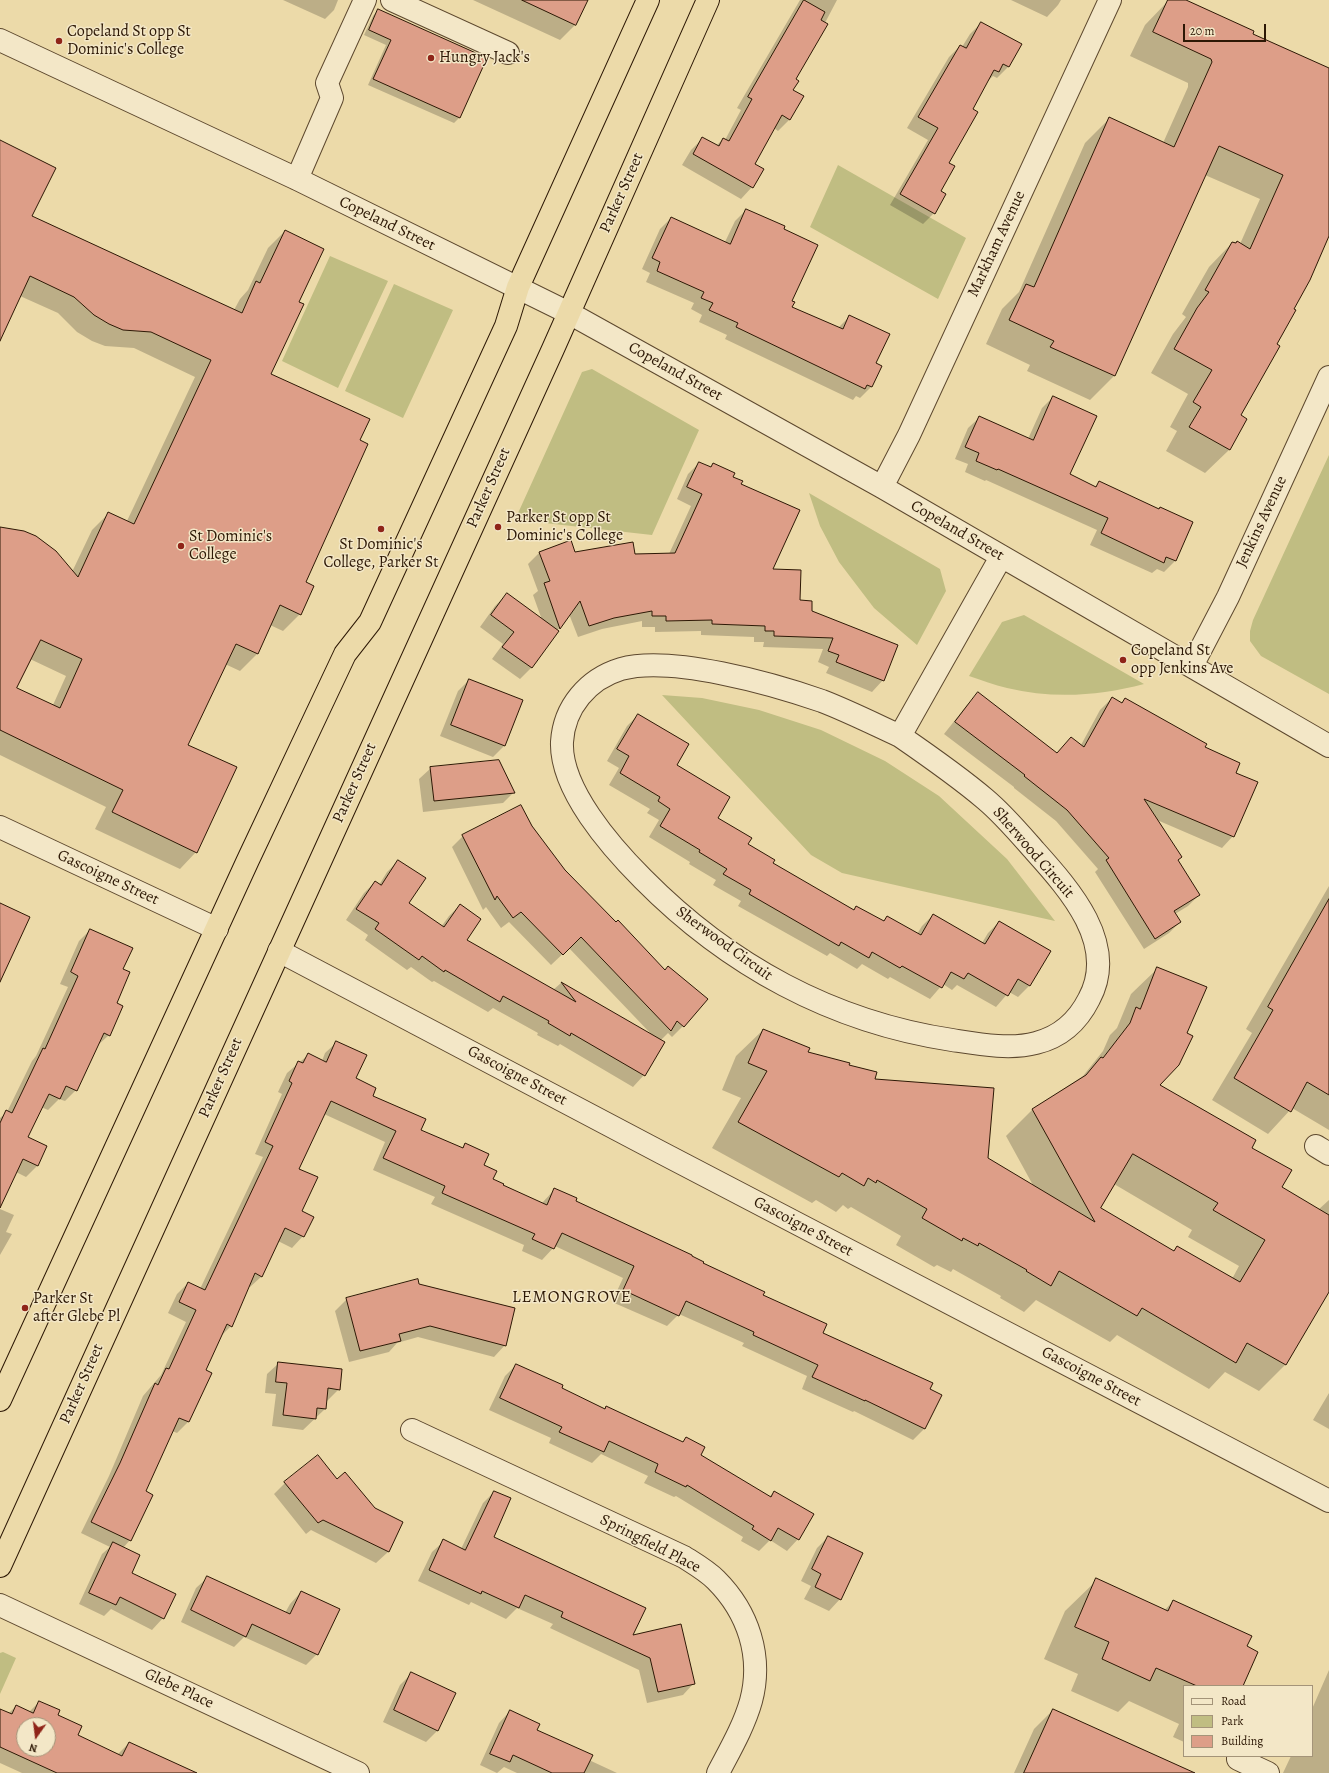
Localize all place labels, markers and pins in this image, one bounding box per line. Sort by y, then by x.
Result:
place label: Copeland St opp St Dominic's College [67,22,191,60]
marker: Copeland St opp St Dominic's College [54,36,64,46]
place label: Hungry Jack's [439,48,530,68]
marker: Hungry Jack's [426,53,436,63]
place label: Parker St opp St Dominic's College [506,508,623,546]
marker: Parker St opp St Dominic's College [493,522,503,532]
marker: St Dominic's College, Parker St [376,524,386,534]
place label: St Dominic's College [189,527,272,565]
place label: St Dominic's College, Parker St [324,535,438,573]
marker: St Dominic's College [176,541,186,551]
place label: Copeland St opp Jenkins Ave [1131,641,1233,679]
marker: Copeland St opp Jenkins Ave [1118,655,1128,665]
place label: Parker St after Glebe Pl [33,1289,120,1327]
marker: Parker St after Glebe Pl [20,1303,30,1313]

